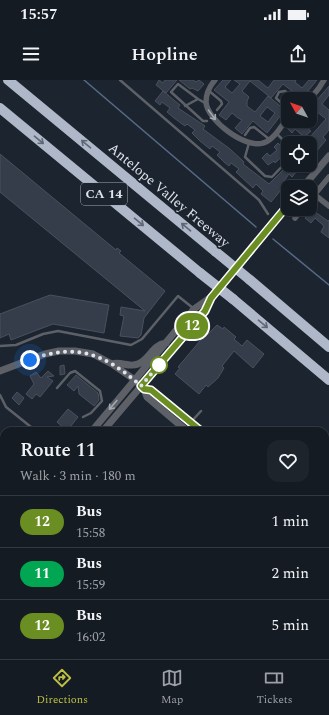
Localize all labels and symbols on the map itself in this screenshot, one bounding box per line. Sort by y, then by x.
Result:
north arrow [281,92,317,128]
one-way arrow [208,109,216,120]
one-way arrow [33,135,44,144]
street label: Antelope Valley Freeway [104,138,235,253]
one-way arrow [80,140,91,149]
road number: CA 14 [81,183,127,205]
one-way arrow [134,218,144,227]
one-way arrow [180,223,191,232]
line badge: 12 [174,313,210,339]
one-way arrow [257,320,268,329]
your location [20,350,40,370]
unlabelled marker [150,356,168,374]
one-way arrow [109,400,118,411]

